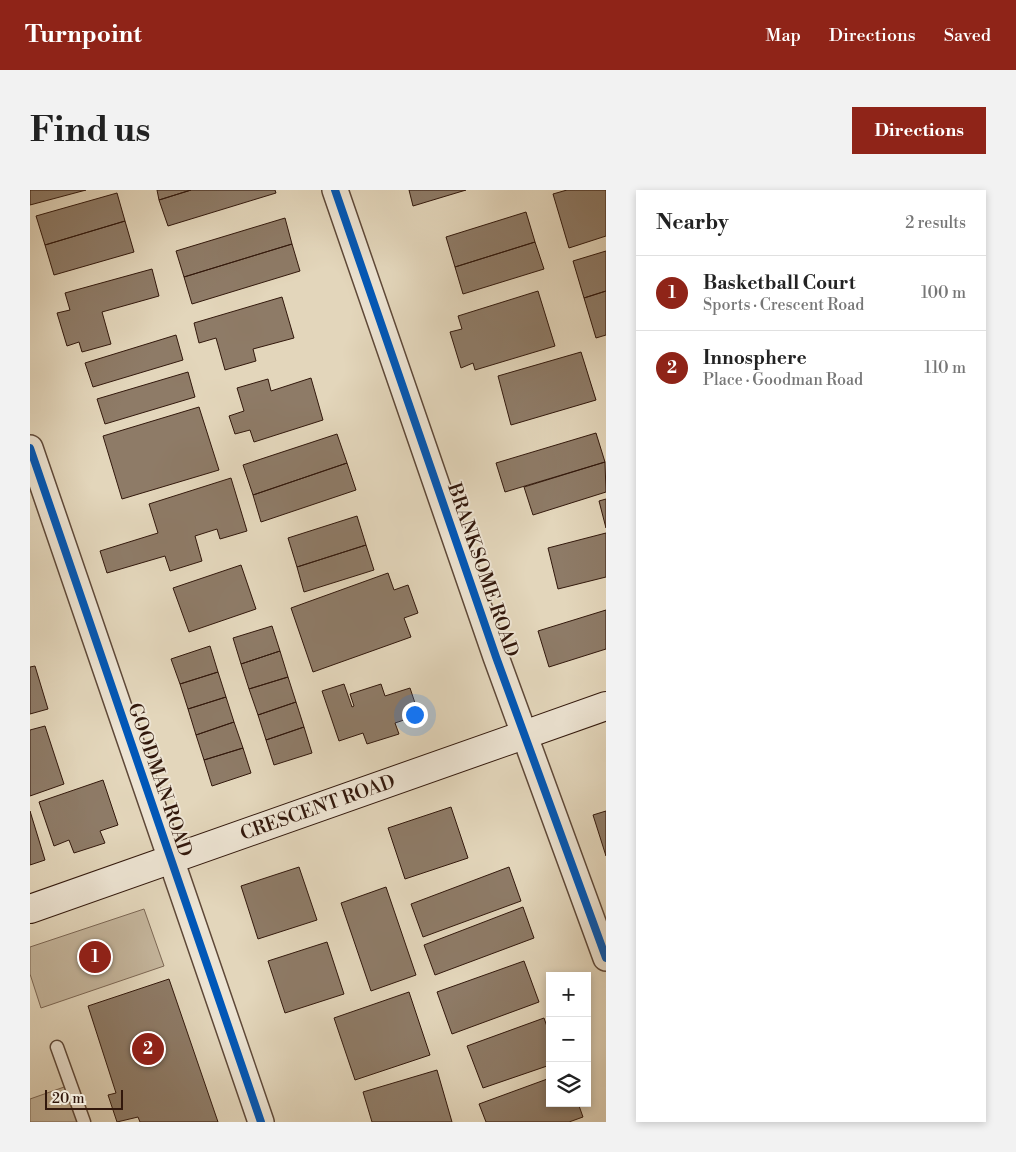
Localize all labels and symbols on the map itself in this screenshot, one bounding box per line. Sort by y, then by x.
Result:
street label: BRANKSOME ROAD [442,479,524,660]
street label: GOODMAN ROAD [122,700,198,860]
your location [402,702,428,728]
street label: CRESCENT ROAD [237,769,398,846]
pin: 1 [79,938,111,976]
pin: 2 [132,1030,164,1068]
scale bar [45,1087,122,1110]

